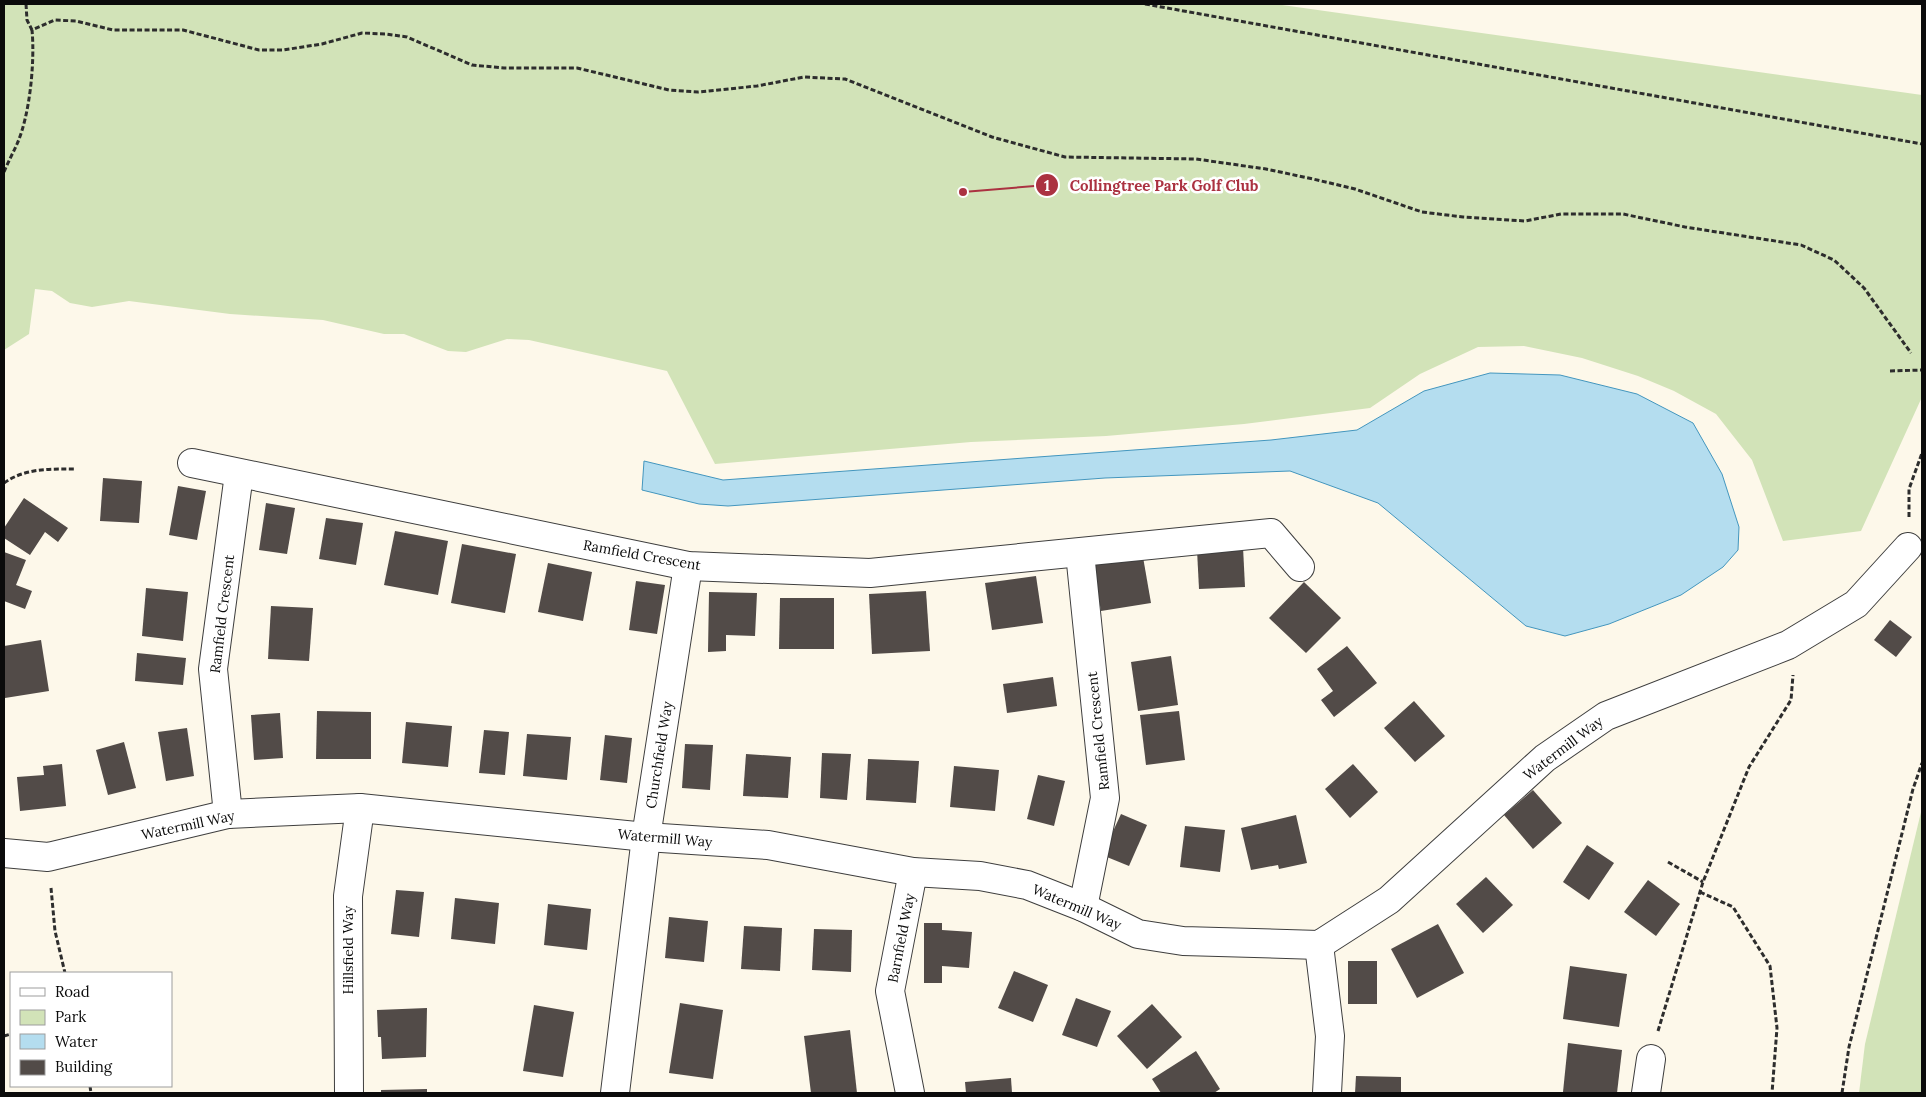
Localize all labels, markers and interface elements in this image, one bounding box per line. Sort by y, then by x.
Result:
callout: Collingtree Park Golf Club [1034,170,1268,200]
text: 1 [1044,176,1050,195]
text: Collingtree Park Golf Club [1070,176,1259,195]
street label: Ramfield Crescent [582,536,703,574]
street label: Ramfield Crescent [206,553,238,674]
street label: Ramfield Crescent [1083,670,1113,791]
street label: Churchfield Way [642,699,676,810]
street label: Watermill Way [1520,712,1607,784]
street label: Watermill Way [140,806,237,844]
street label: Watermill Way [617,825,714,851]
street label: Watermill Way [1030,880,1125,934]
street label: Barnfield Way [884,891,919,984]
street label: Hillsfield Way [339,905,357,994]
legend [10,972,172,1087]
text: Road [55,982,90,1001]
text: Park [55,1007,86,1026]
text: Water [55,1032,98,1051]
text: Building [55,1057,113,1076]

